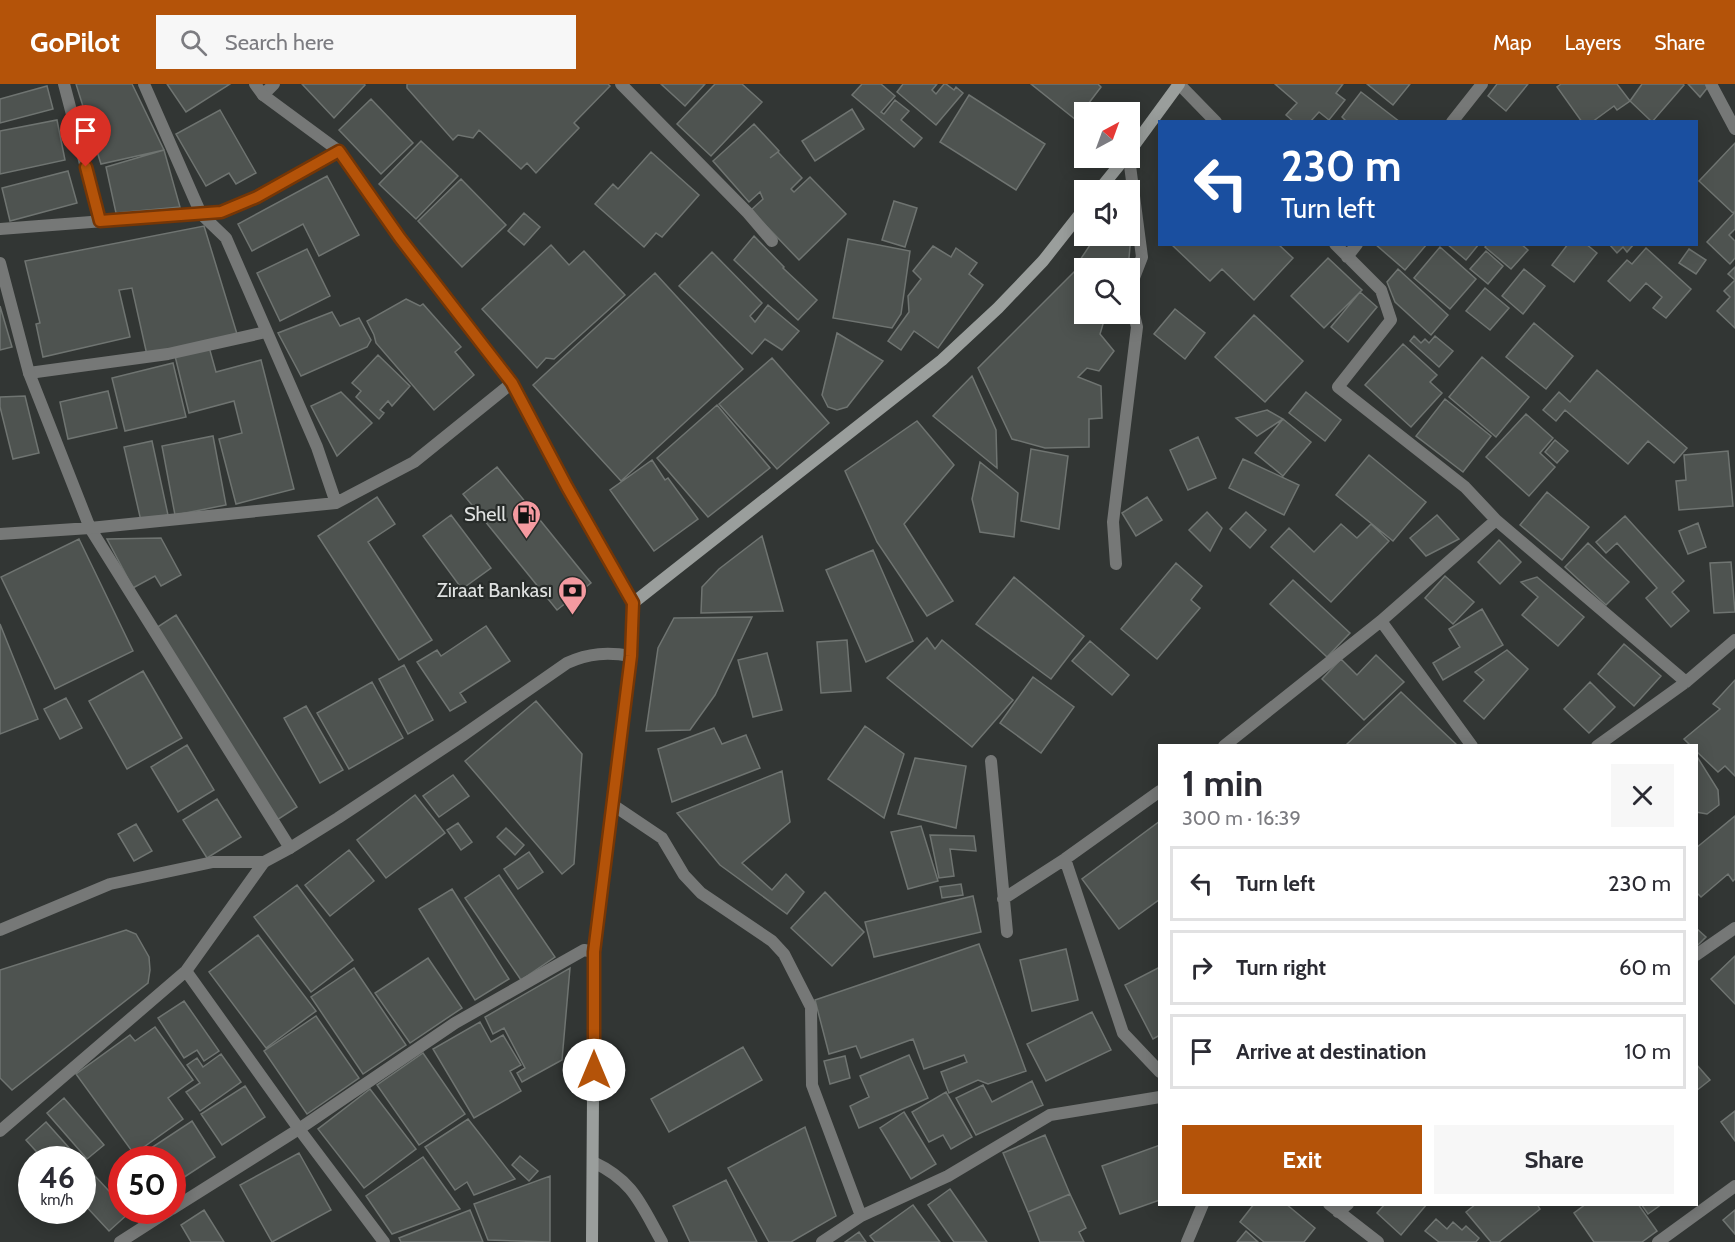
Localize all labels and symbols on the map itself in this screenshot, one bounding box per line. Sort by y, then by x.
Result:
north arrow [1074,102,1140,168]
pin [60,105,111,167]
fuel station icon: Shell [511,498,543,540]
place label: Shell [464,502,506,526]
bank icon: Ziraat Bankası [557,574,589,616]
place label: Ziraat Bankası [437,578,552,602]
position arrow [562,1038,626,1102]
speed limit sign: 50 [108,1146,186,1224]

